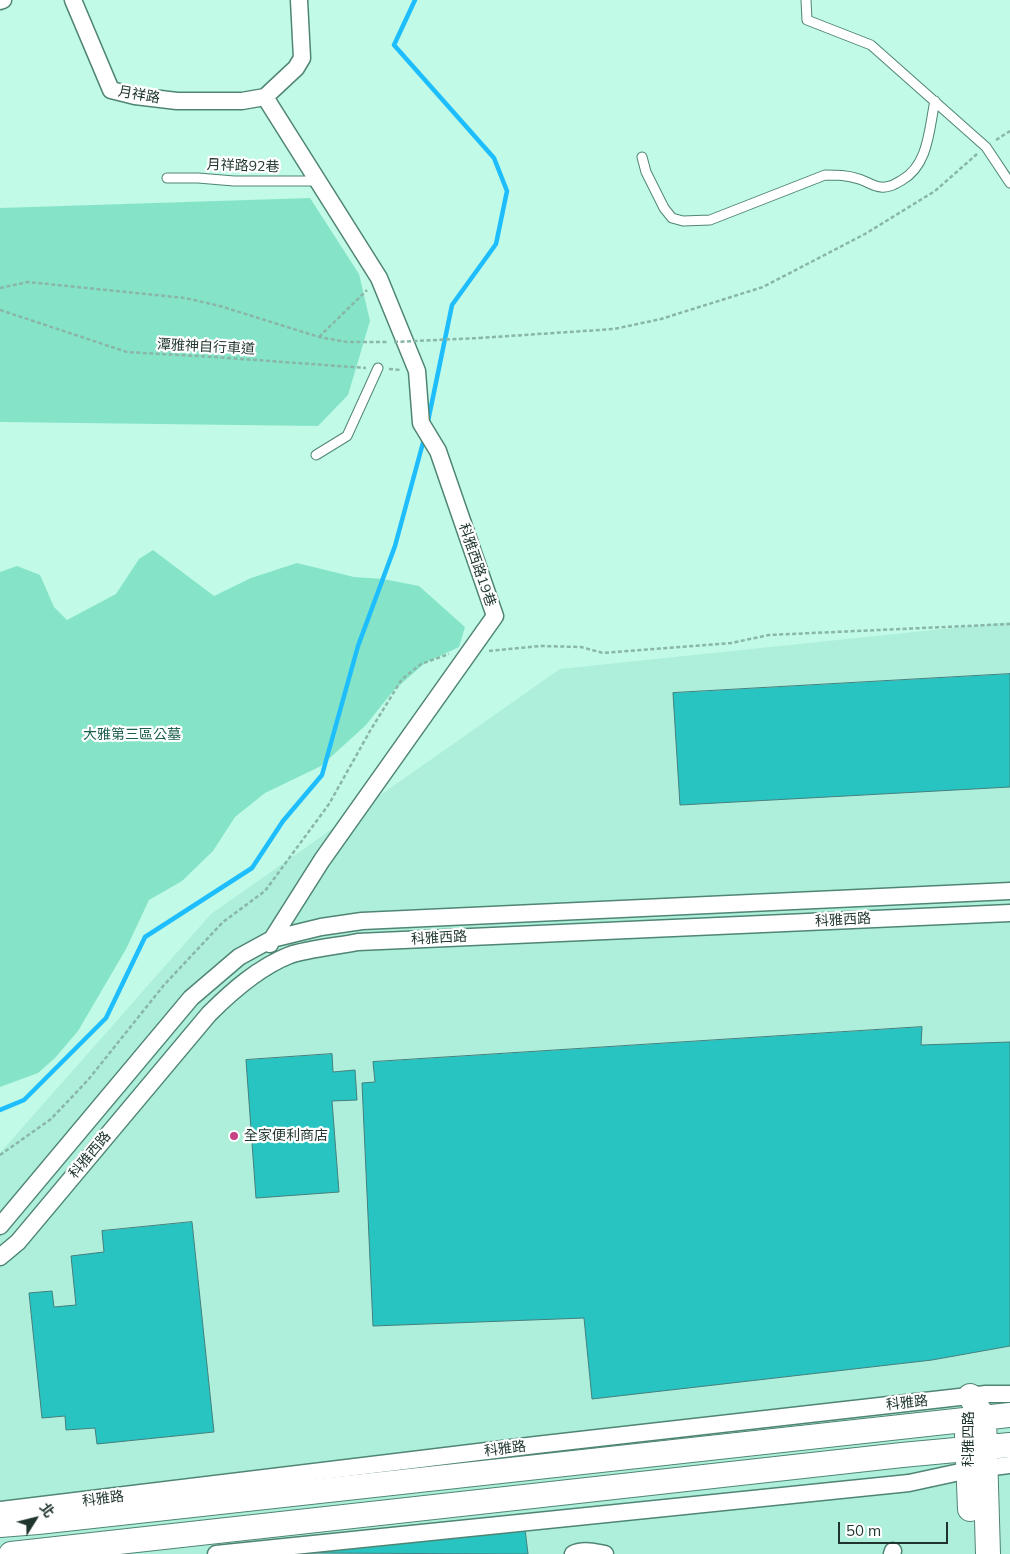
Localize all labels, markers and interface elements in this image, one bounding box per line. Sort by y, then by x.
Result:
street label: 月祥路 [117,83,161,107]
street label: 月祥路92巷 [206,156,280,176]
street label: 潭雅神自行車道 [157,336,255,358]
street label: 科雅西路19巷 [455,521,499,609]
park label: 大雅第三區公墓 [83,727,181,743]
street label: 科雅西路 [815,910,871,930]
street label: 科雅西路 [411,928,467,948]
street label: 科雅西路 [66,1128,114,1182]
place label: 全家便利商店 [244,1128,328,1144]
marker: 全家便利商店 [228,1130,240,1142]
street label: 科雅路 [885,1392,929,1414]
street label: 科雅四路 [961,1411,977,1467]
street label: 科雅路 [483,1438,527,1460]
street label: 科雅路 [81,1488,125,1510]
north arrow [10,1494,60,1544]
text: 北 [36,1499,59,1521]
scale bar [840,1512,950,1544]
text: 50 m [846,1521,881,1540]

